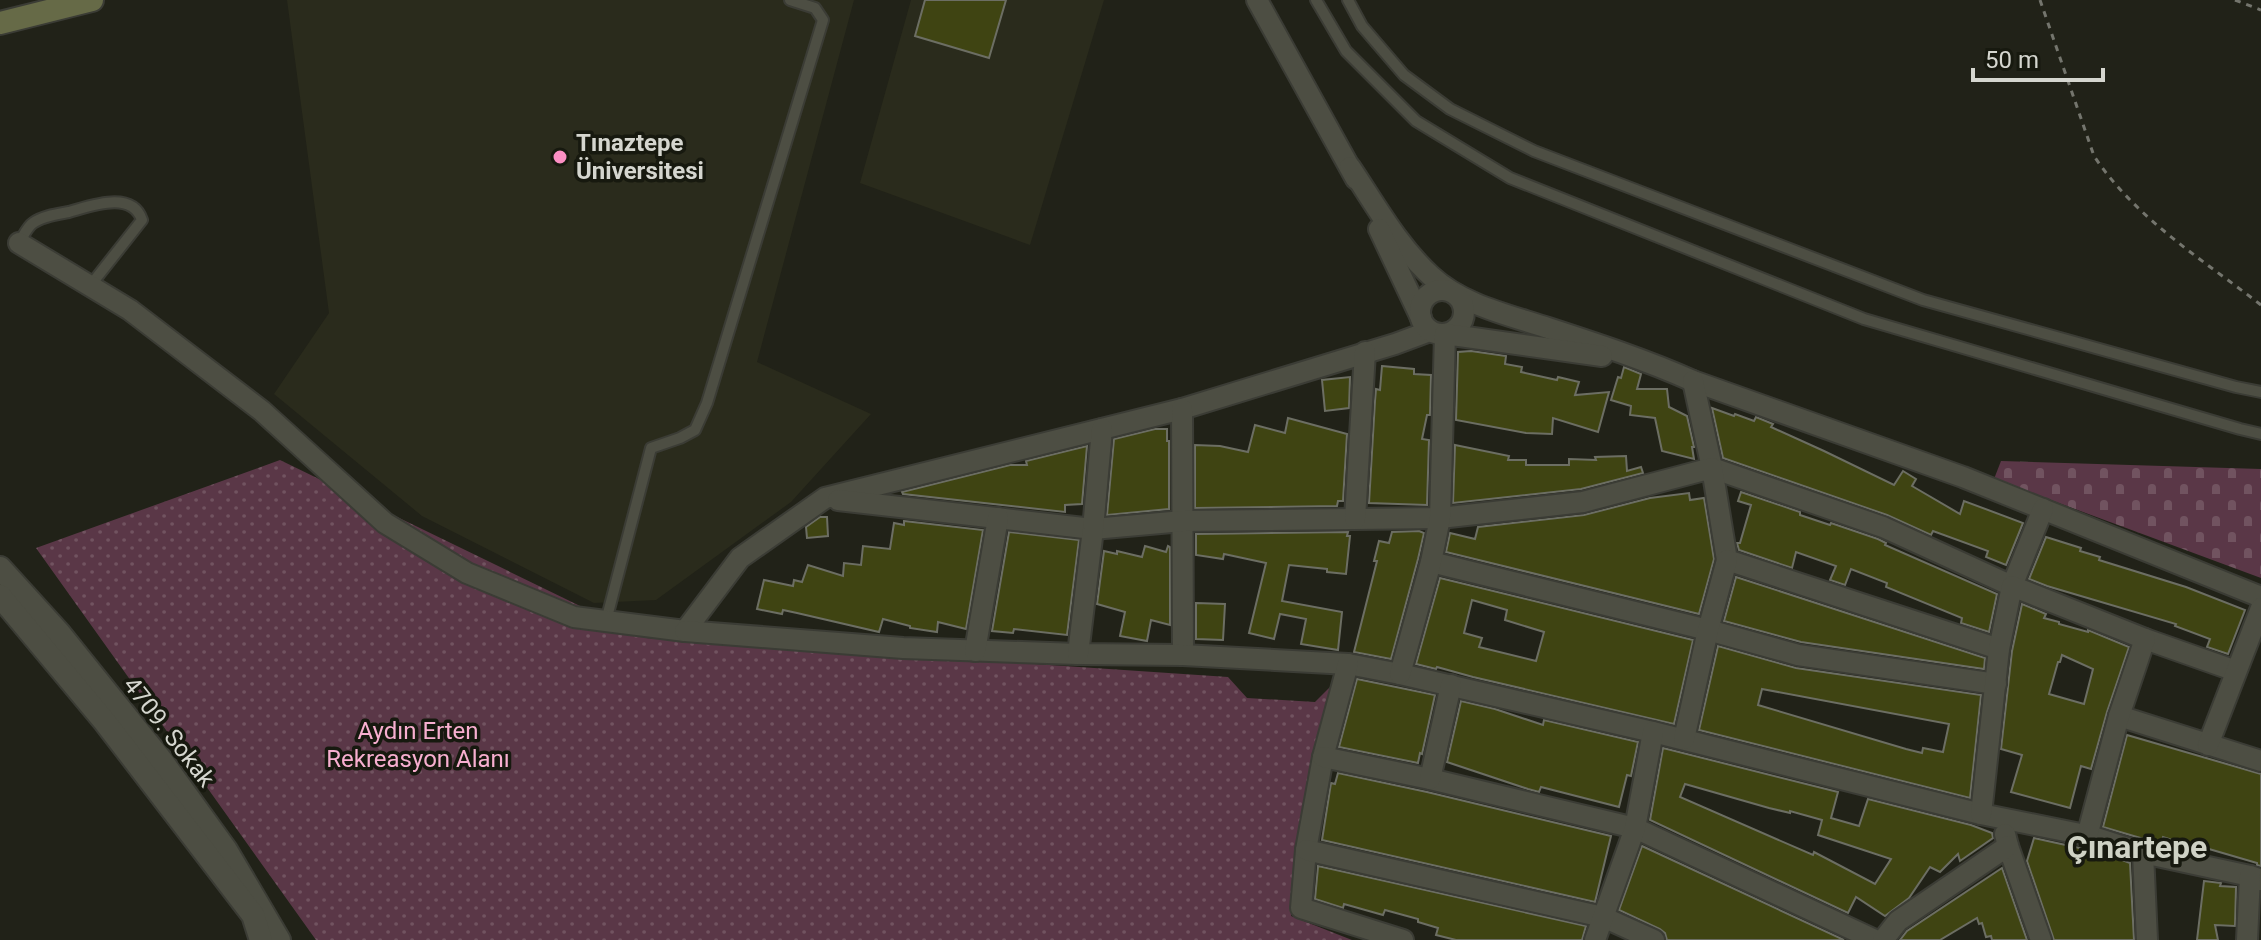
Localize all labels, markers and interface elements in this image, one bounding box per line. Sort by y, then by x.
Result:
scale bar [1973,32,2103,82]
text: 50 m [1985,46,2039,74]
place label: Tınaztepe Üniversitesi [576,129,704,185]
marker: Tınaztepe Üniversitesi [551,148,569,166]
street label: 4709. Sokak [117,672,221,793]
park label: Aydın Erten Rekreasyon Alanı [326,717,510,773]
district label: Çınartepe [2067,828,2207,866]

